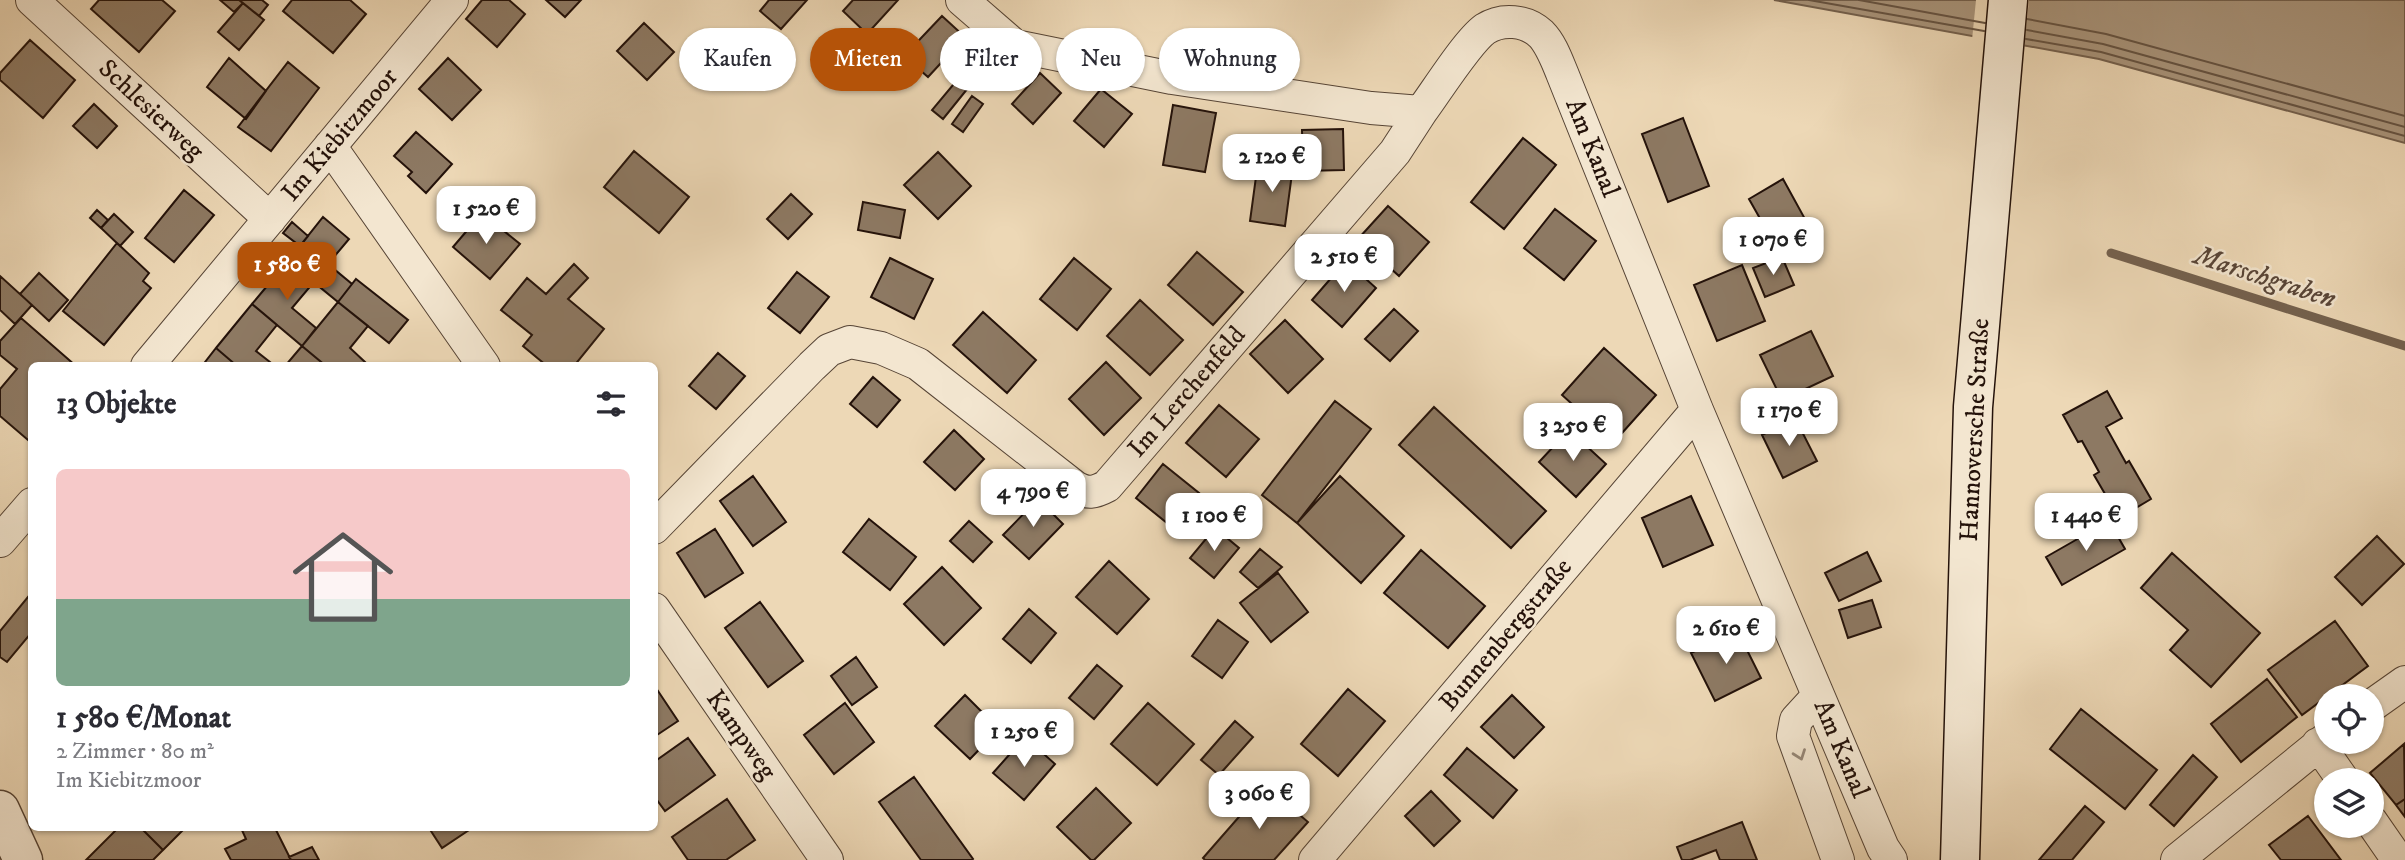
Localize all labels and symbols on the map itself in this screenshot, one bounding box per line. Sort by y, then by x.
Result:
street label: Schlesierweg [91,53,211,168]
street label: Im Kiebitzmoor [275,61,406,209]
street label: Am Kanal [1557,94,1627,202]
pin: 2 120 € [1207,134,1337,194]
pin: 1 520 € [421,187,551,246]
pin: 1 070 € [1708,218,1838,277]
pin: 2 510 € [1279,234,1409,294]
water label: Marschgraben [2188,237,2340,316]
pin: 1 580 € [222,243,352,302]
street label: Hannoversche Straße [1953,318,1997,542]
street label: Im Lerchenfeld [1121,319,1253,465]
pin: 1 170 € [1724,388,1854,448]
pin: 3 250 € [1508,404,1638,463]
pin: 4 790 € [968,470,1098,529]
pin: 1 100 € [1149,494,1279,553]
pin: 1 440 € [2021,494,2151,553]
street label: Bunnenbergstraße [1432,552,1580,718]
pin: 2 610 € [1661,606,1791,666]
street label: Kampweg [698,684,784,786]
street label: Am Kanal [1806,695,1876,803]
pin: 1 250 € [959,710,1089,769]
one-way arrow [1792,748,1806,760]
pin: 3 060 € [1194,772,1324,831]

